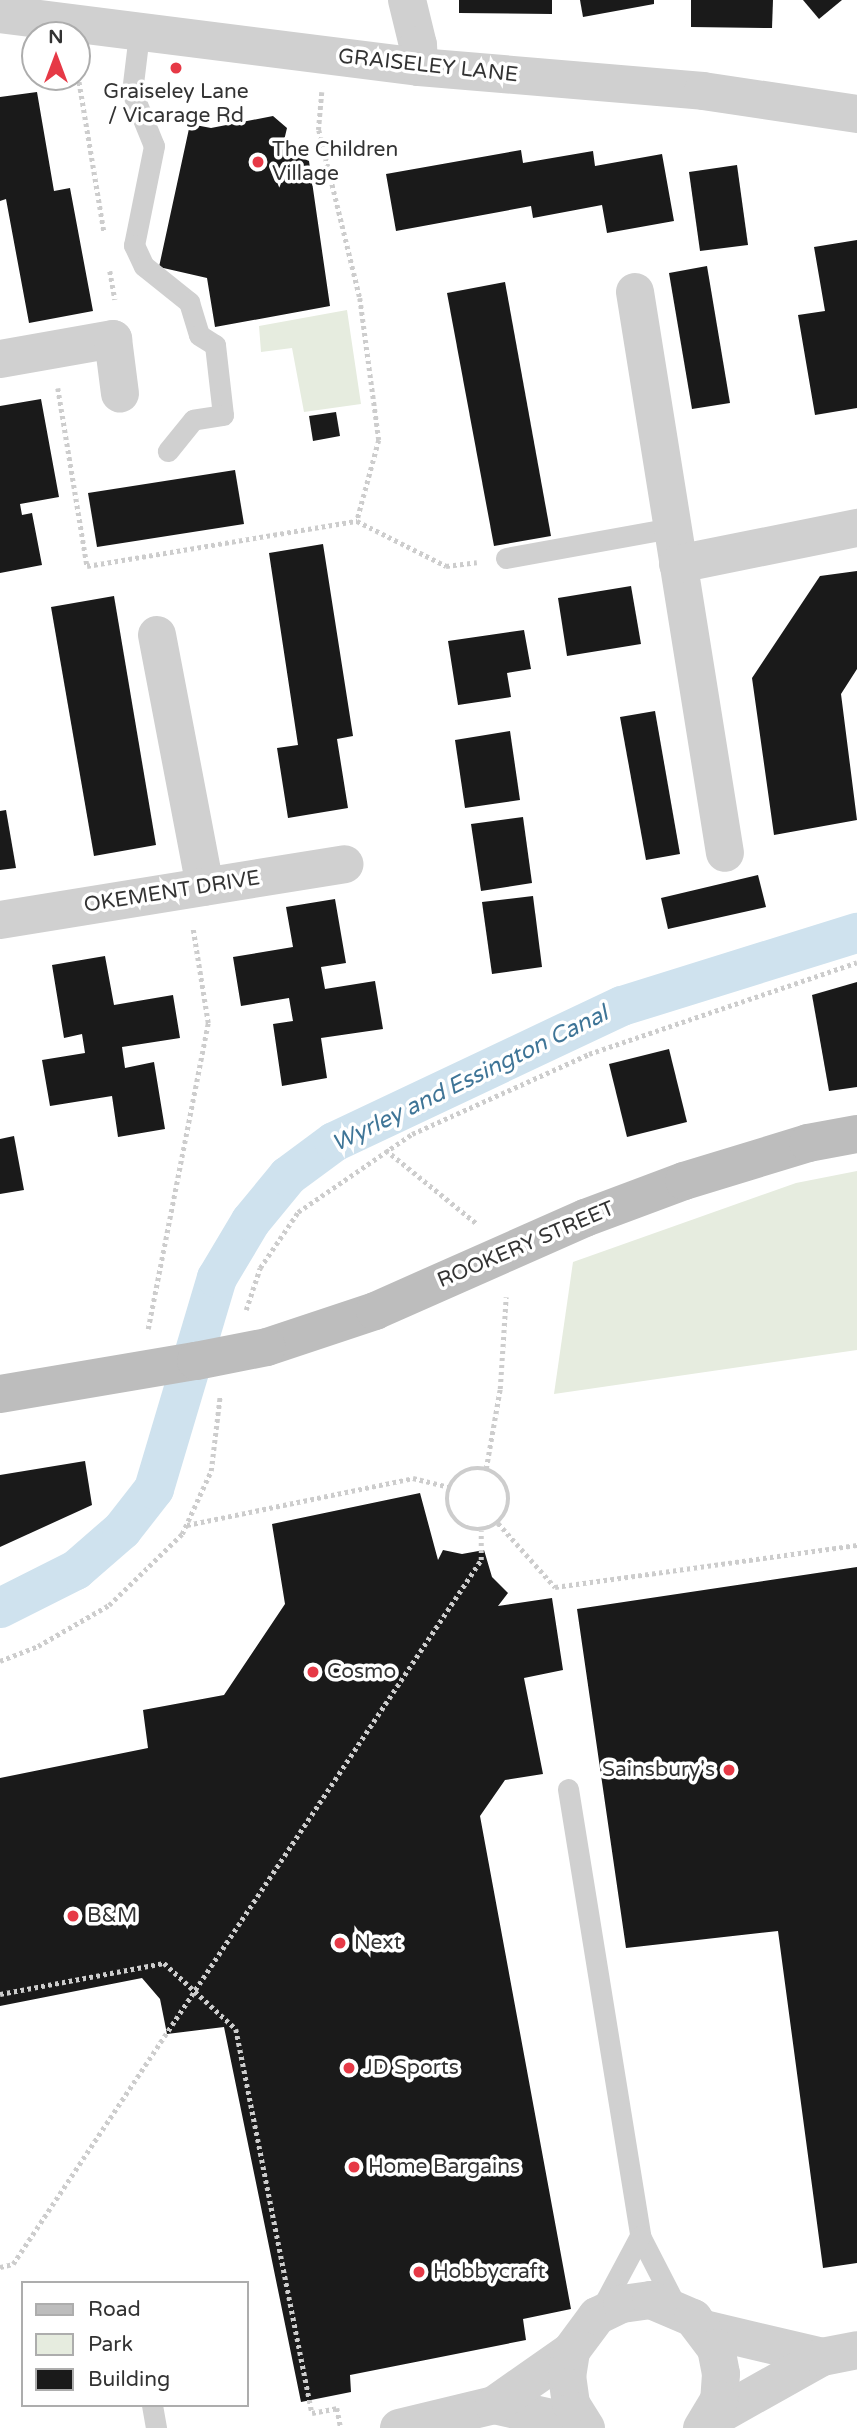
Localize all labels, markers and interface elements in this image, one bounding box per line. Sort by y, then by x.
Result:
north arrow [21,21,91,91]
text: N [48,26,64,48]
street label: GRAISELEY LANE [337,44,519,88]
marker: Graiseley Lane / Vicarage Rd [168,60,184,76]
place label: Graiseley Lane / Vicarage Rd [103,79,249,129]
place label: The Children Village [272,137,398,187]
marker: The Children Village [250,154,266,170]
street label: OKEMENT DRIVE [82,866,262,918]
water label: Wyrley and Essington Canal [328,1000,612,1158]
street label: ROOKERY STREET [434,1196,618,1294]
place label: Cosmo [327,1659,396,1685]
marker: Cosmo [305,1664,321,1680]
place label: Sainsbury's [602,1757,715,1783]
marker: Sainsbury's [721,1762,737,1778]
place label: B&M [87,1903,137,1929]
marker: B&M [65,1908,81,1924]
place label: Next [354,1930,402,1956]
marker: Next [332,1935,348,1951]
place label: JD Sports [363,2055,459,2081]
marker: JD Sports [341,2060,357,2076]
place label: Home Bargains [368,2154,520,2180]
marker: Home Bargains [346,2159,362,2175]
place label: Hobbycraft [433,2259,545,2285]
marker: Hobbycraft [411,2264,427,2280]
legend [21,2281,248,2407]
text: Road [88,2297,141,2322]
text: Park [88,2332,133,2357]
text: Building [88,2367,170,2392]

